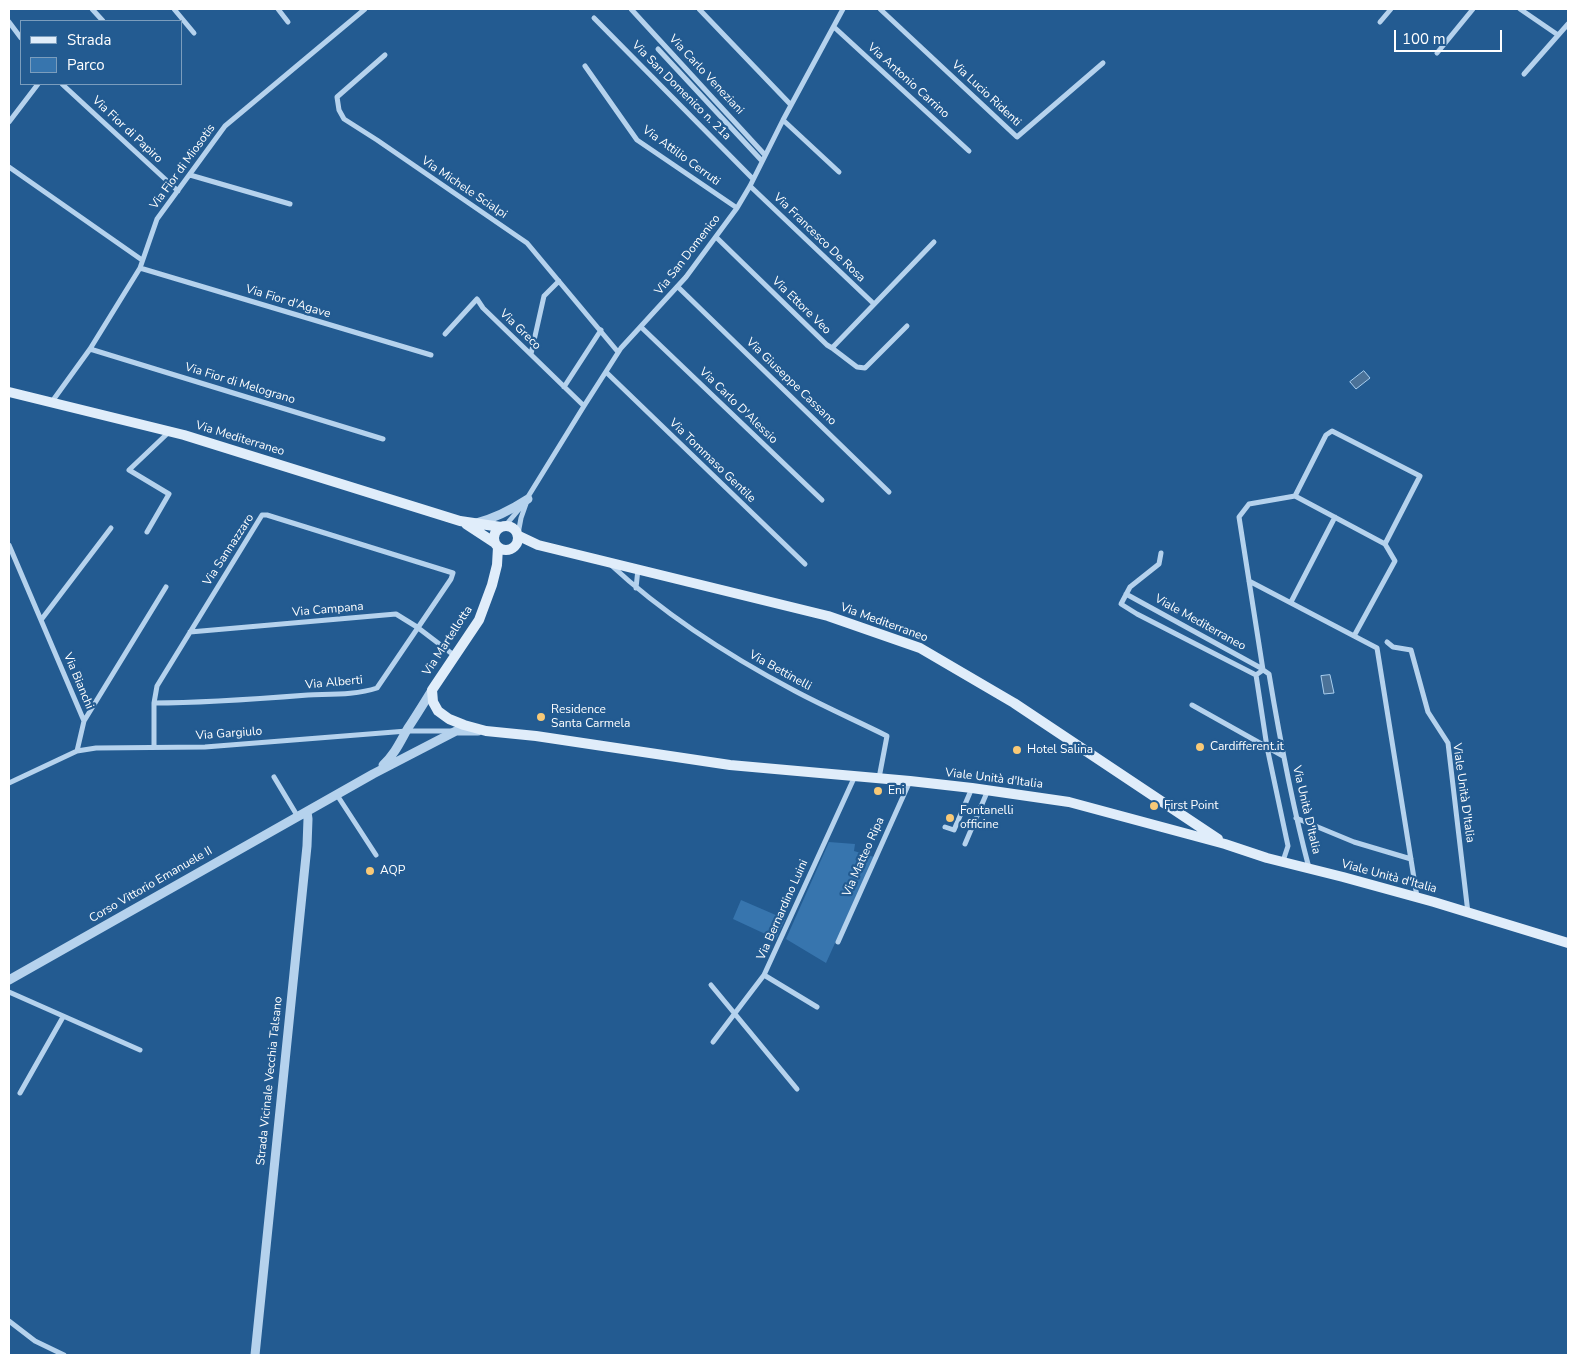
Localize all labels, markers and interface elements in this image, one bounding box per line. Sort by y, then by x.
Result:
legend [20,20,182,85]
scale bar [1397,20,1504,52]
text: 100 m [1402,29,1446,49]
text: Strada [67,30,111,50]
street label: Via Carlo Veneziani [665,32,747,118]
street label: Via San Domenico n. 21a [628,38,734,144]
street label: Via Antonio Carrino [864,40,952,122]
text: Parco [67,55,105,75]
street label: Via Lucio Ridenti [948,58,1024,130]
street label: Via Fior di Papiro [89,94,165,166]
street label: Via Fior di Miosotis [147,122,219,212]
street label: Via Attilio Cerruti [639,123,723,189]
street label: Via Michele Scialpi [418,154,510,222]
street label: Via Francesco De Rosa [770,190,868,286]
street label: Via San Domenico [652,212,724,298]
street label: Via Ettore Veo [768,274,834,338]
street label: Via Fior d'Agave [244,282,332,322]
street label: Via Greco [496,307,544,353]
street label: Via Giuseppe Cassano [743,335,839,429]
street label: Via Fior di Melograno [183,360,297,408]
street label: Via Carlo D'Alessio [696,365,780,447]
street label: Via Tommaso Gentile [666,416,758,506]
street label: Via Mediterraneo [194,419,286,459]
street label: Via Sannazzaro [200,511,258,589]
street label: Viale Mediterraneo [1152,592,1248,654]
street label: Via Campana [292,600,364,620]
street label: Via Mediterraneo [838,600,930,646]
street label: Via Martellotta [420,603,476,679]
street label: Via Bettinelli [746,648,814,694]
street label: Via Bianchi [60,651,96,711]
street label: Via Alberti [305,673,363,693]
place label: Residence Santa Carmela [551,703,630,731]
marker: Residence Santa Carmela [535,711,547,723]
street label: Via Gargiulo [195,724,263,744]
place label: Cardifferent.it [1210,740,1284,754]
marker: Cardifferent.it [1194,741,1206,753]
street label: Viale Unità D'Italia [1449,742,1477,844]
place label: Hotel Salina [1027,743,1093,757]
marker: Hotel Salina [1011,744,1023,756]
street label: Via Unità D'Italia [1289,764,1323,856]
street label: Viale Unità d'Italia [944,766,1044,792]
place label: Eni [888,784,905,798]
marker: Eni [872,785,884,797]
place label: First Point [1164,799,1218,813]
marker: First Point [1148,800,1160,812]
place label: Fontanelli officine [960,804,1013,832]
marker: Fontanelli officine [944,812,956,824]
street label: Via Matteo Ripa [840,815,888,899]
street label: Corso Vittorio Emanuele II [87,844,215,926]
street label: Via Bernardino Luini [754,857,812,963]
street label: Viale Unità d'Italia [1340,857,1438,897]
place label: AQP [380,864,405,878]
marker: AQP [364,865,376,877]
street label: Strada Vicinale Vecchia Talsano [254,996,286,1166]

